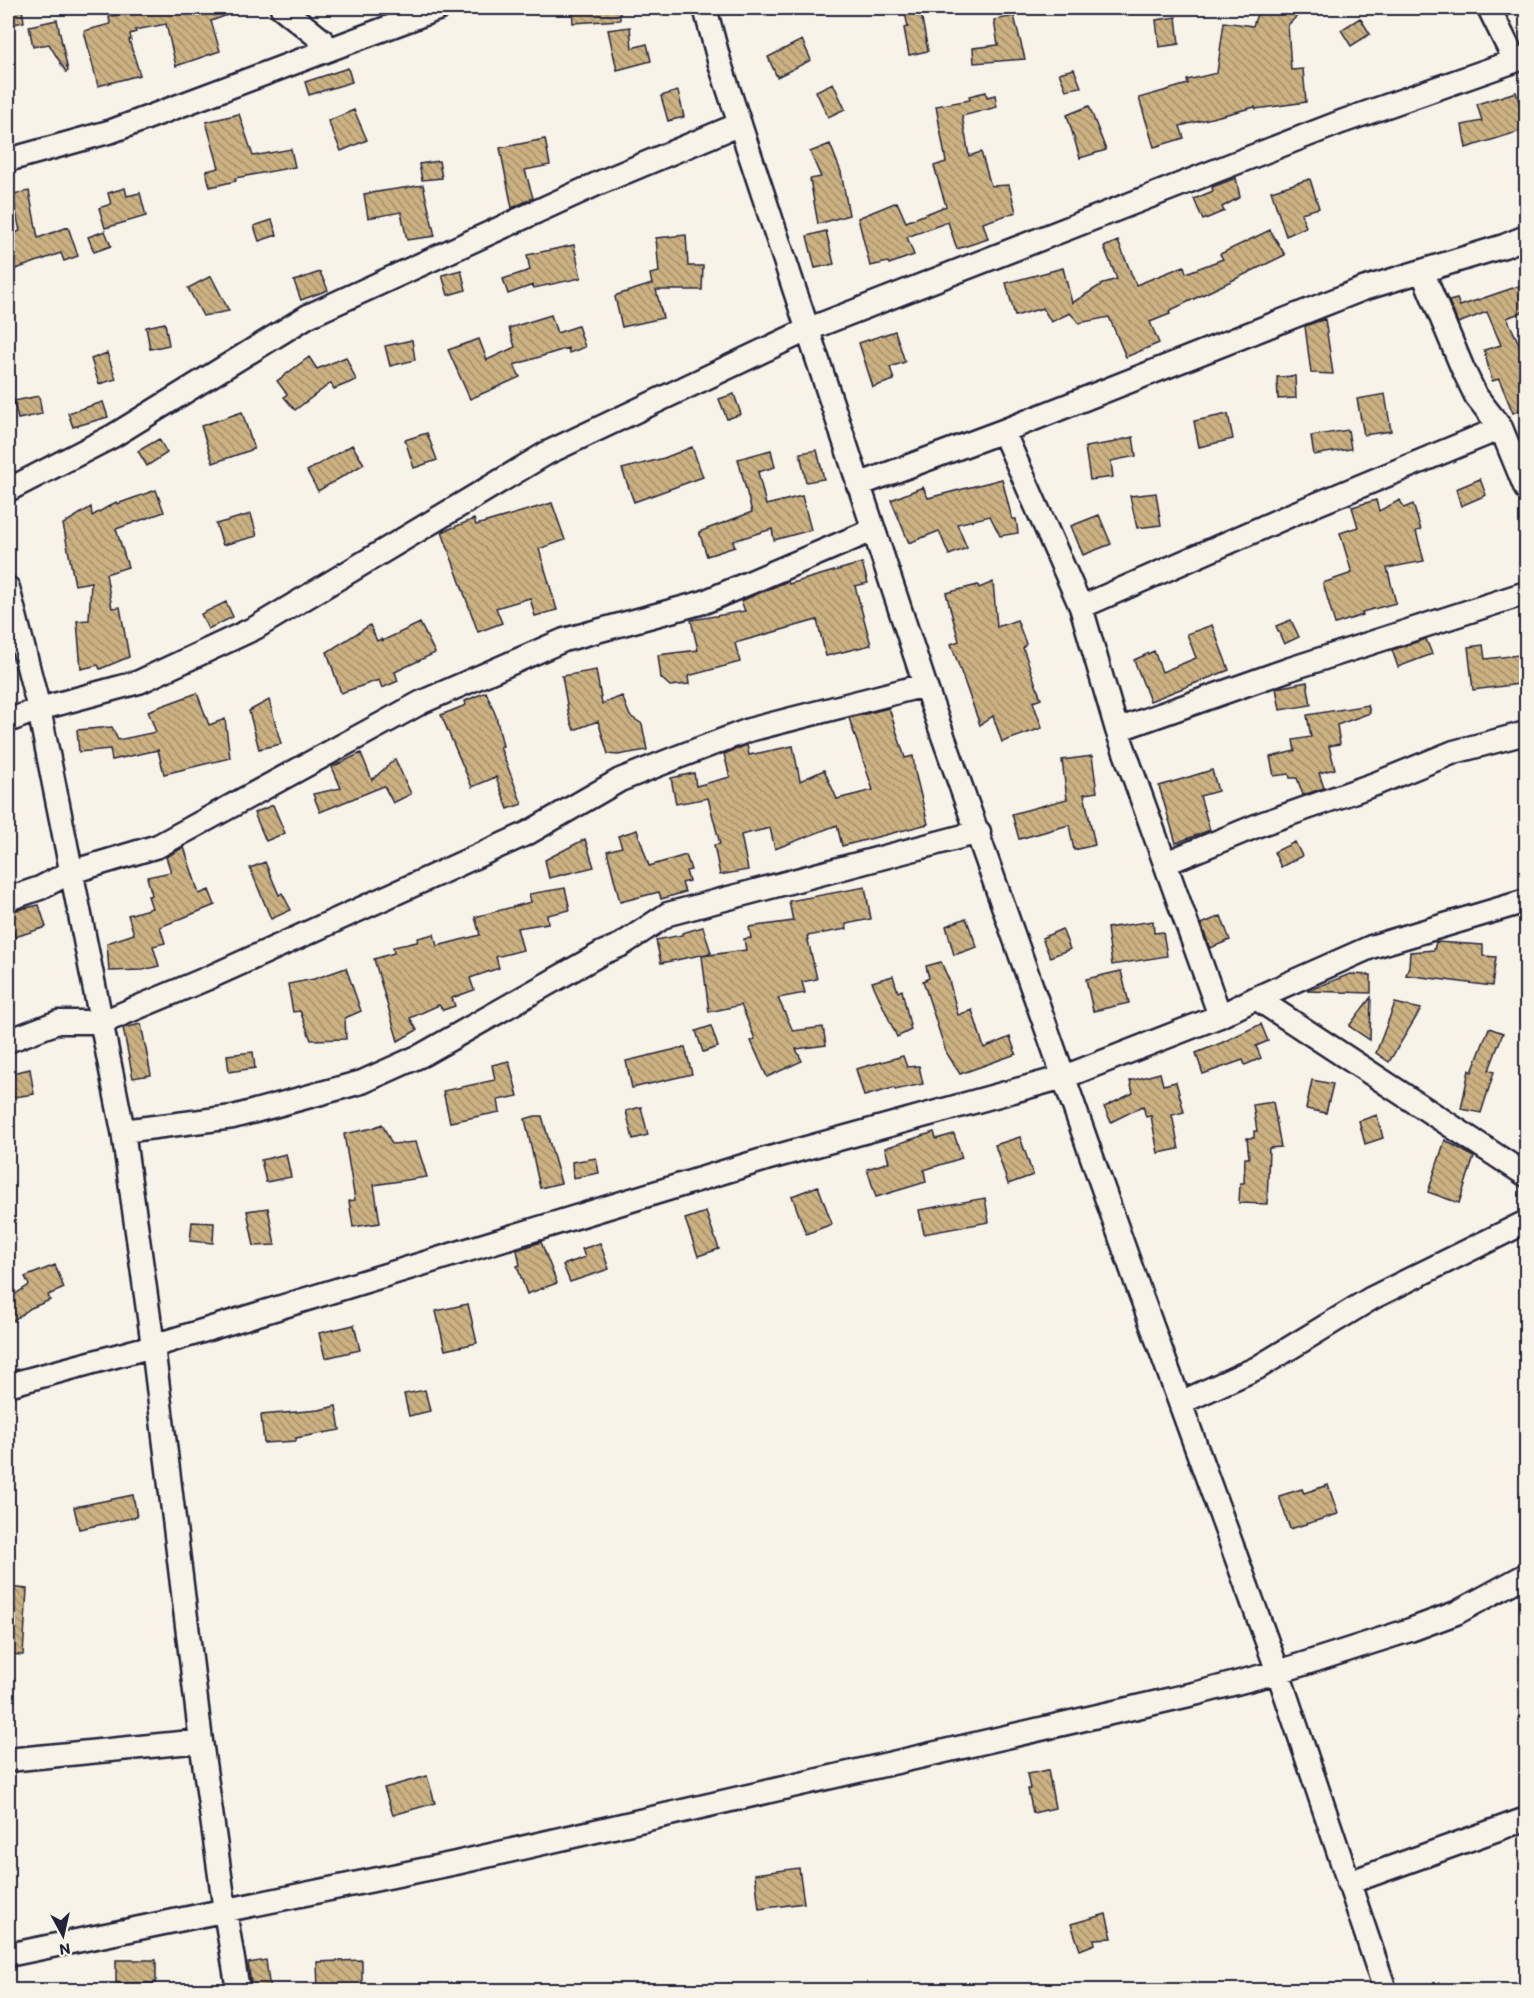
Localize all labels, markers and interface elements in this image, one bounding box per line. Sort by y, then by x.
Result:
north arrow [33,1905,93,1965]
text: N [58,1939,72,1960]

